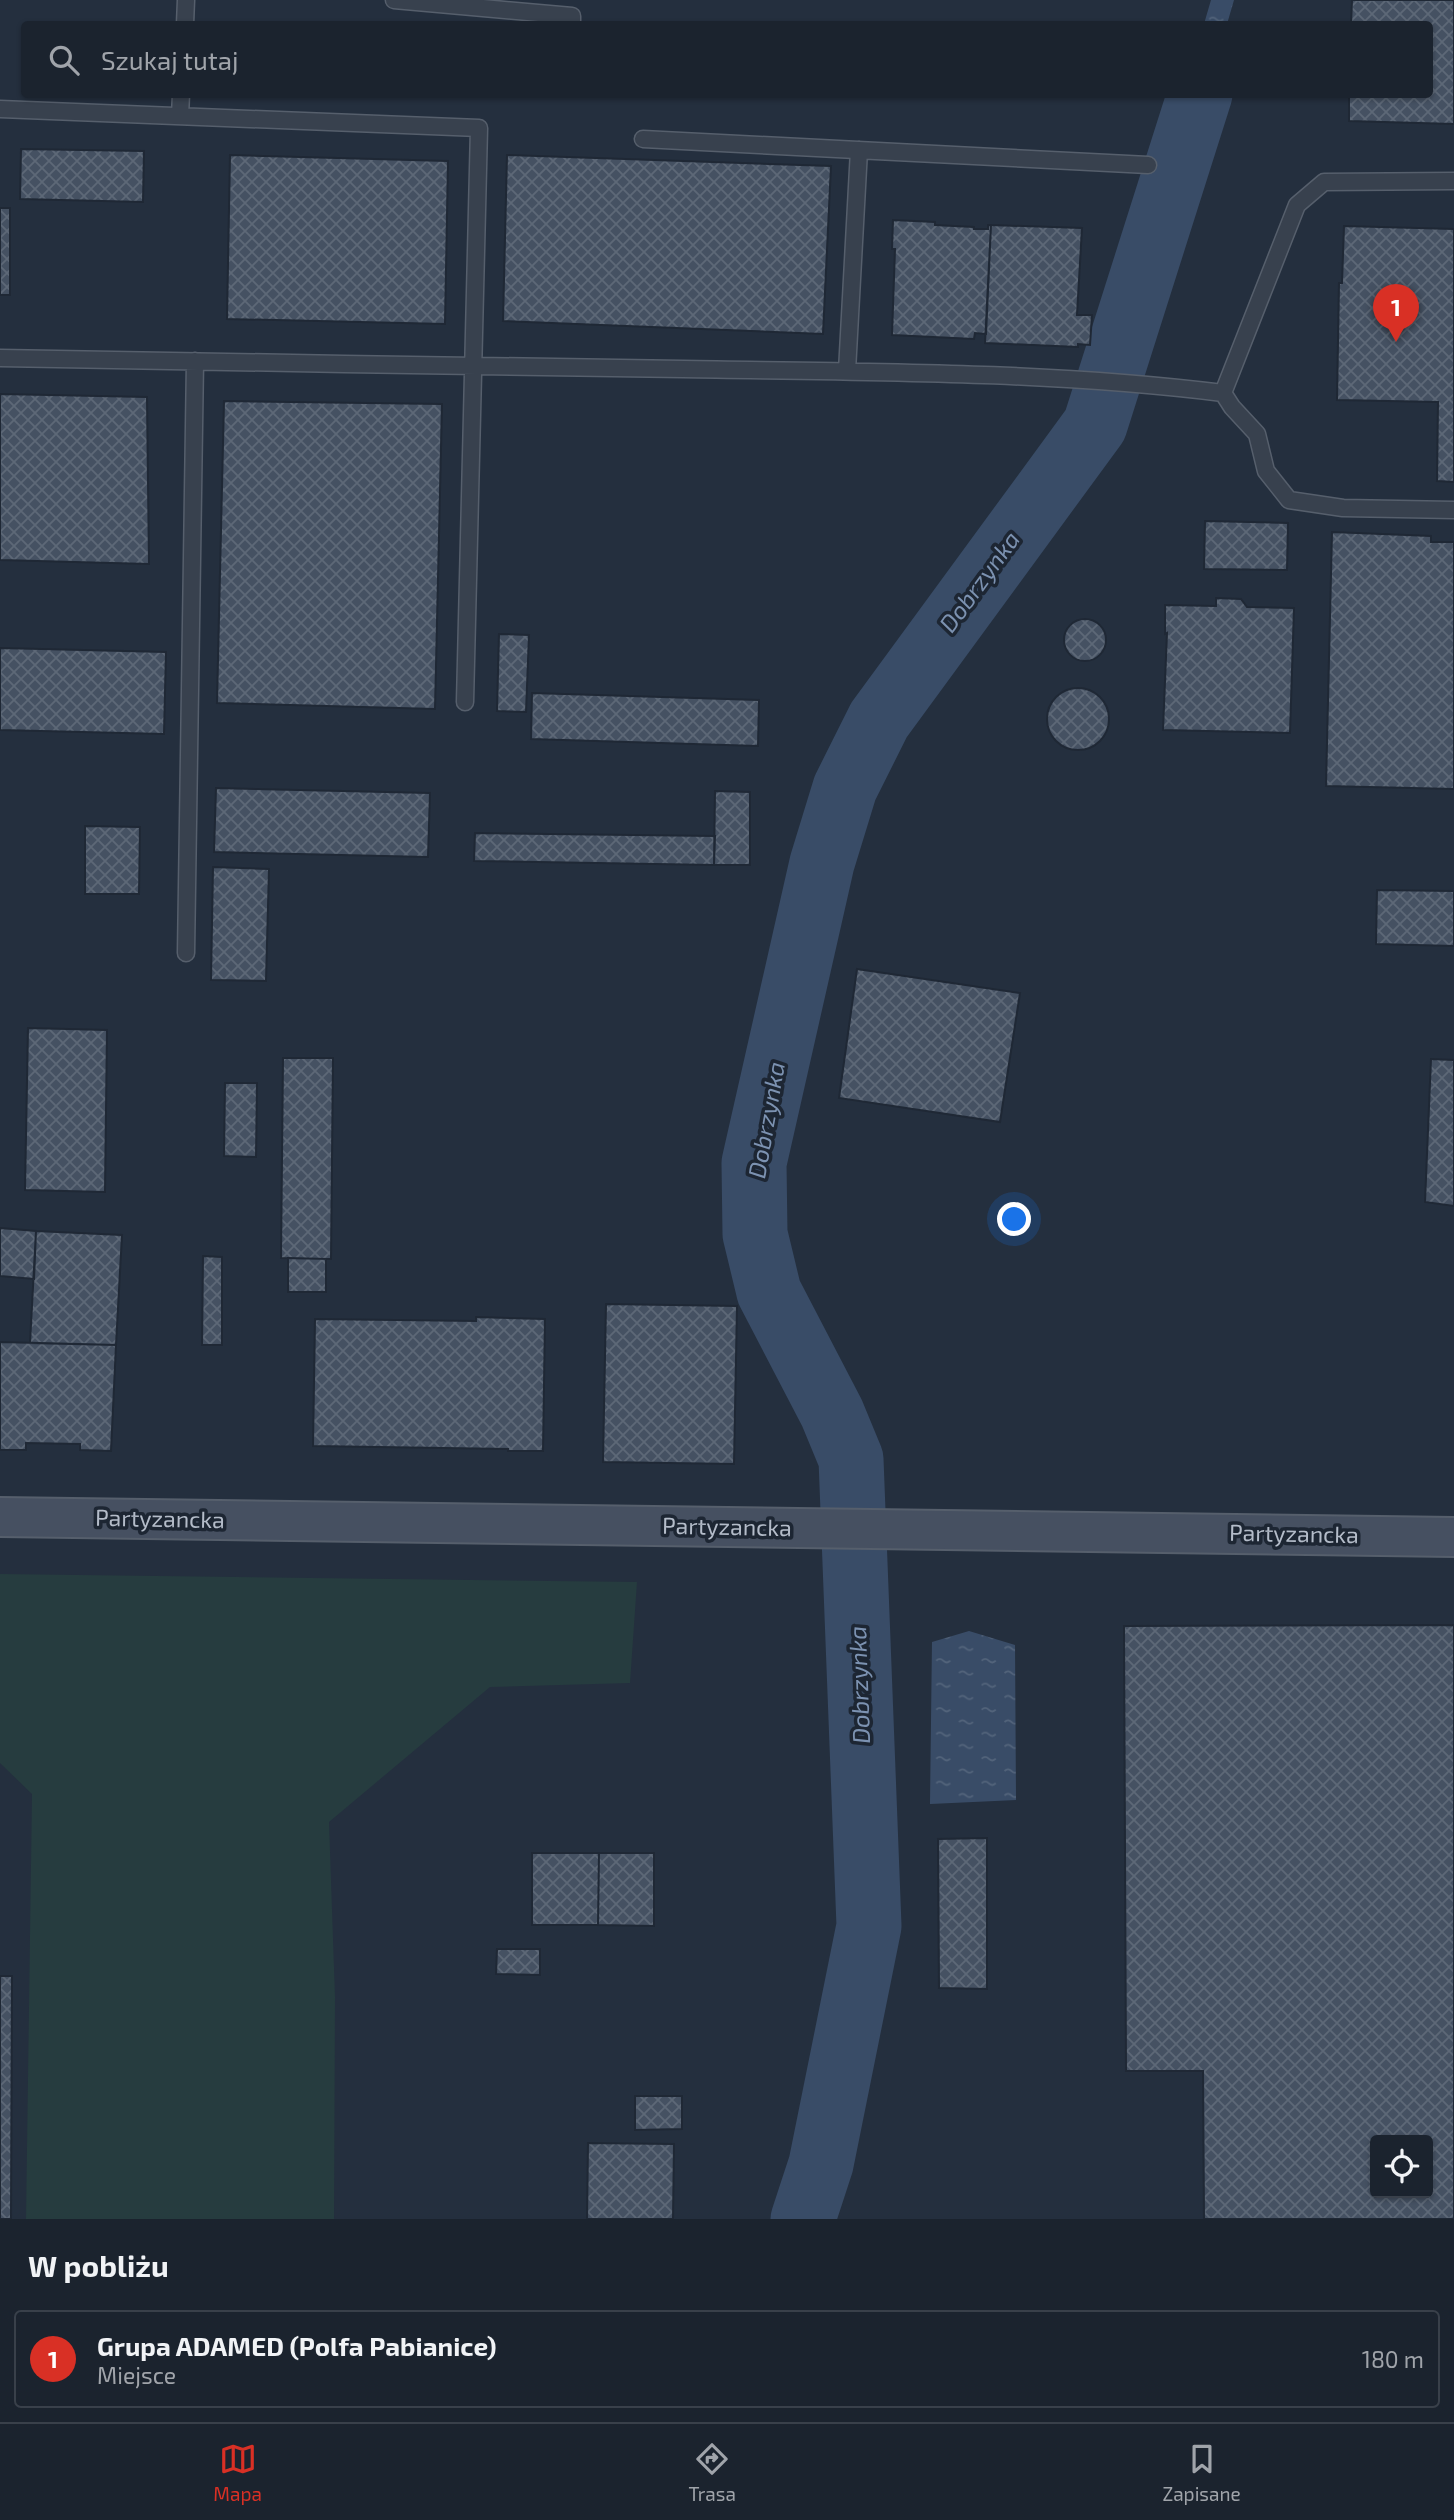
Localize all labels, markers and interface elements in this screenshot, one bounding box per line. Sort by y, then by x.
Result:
search box [21,21,1433,98]
icon: search [45,41,83,79]
text: Szukaj tutaj [101,44,238,75]
pin: 1 [1373,284,1419,342]
water label: Dobrzynka [932,525,1025,637]
water label: Dobrzynka [741,1059,790,1180]
your location [997,1202,1031,1236]
street label: Partyzancka [95,1503,225,1533]
street label: Partyzancka [662,1511,792,1541]
street label: Partyzancka [1229,1518,1359,1548]
water label: Dobrzynka [842,1626,875,1744]
map controls [1370,2135,1433,2198]
button: locate [1370,2135,1433,2198]
text: W pobliżu [28,2247,169,2283]
text: Grupa ADAMED (Polfa Pabianice) [97,2330,496,2361]
text: 1 [48,2345,58,2373]
text: 180 m [1362,2345,1424,2373]
text: Miejsce [97,2361,176,2389]
tab: Mapa [213,2440,262,2505]
tab: Trasa [688,2440,736,2505]
tab: Zapisane [1162,2440,1241,2505]

